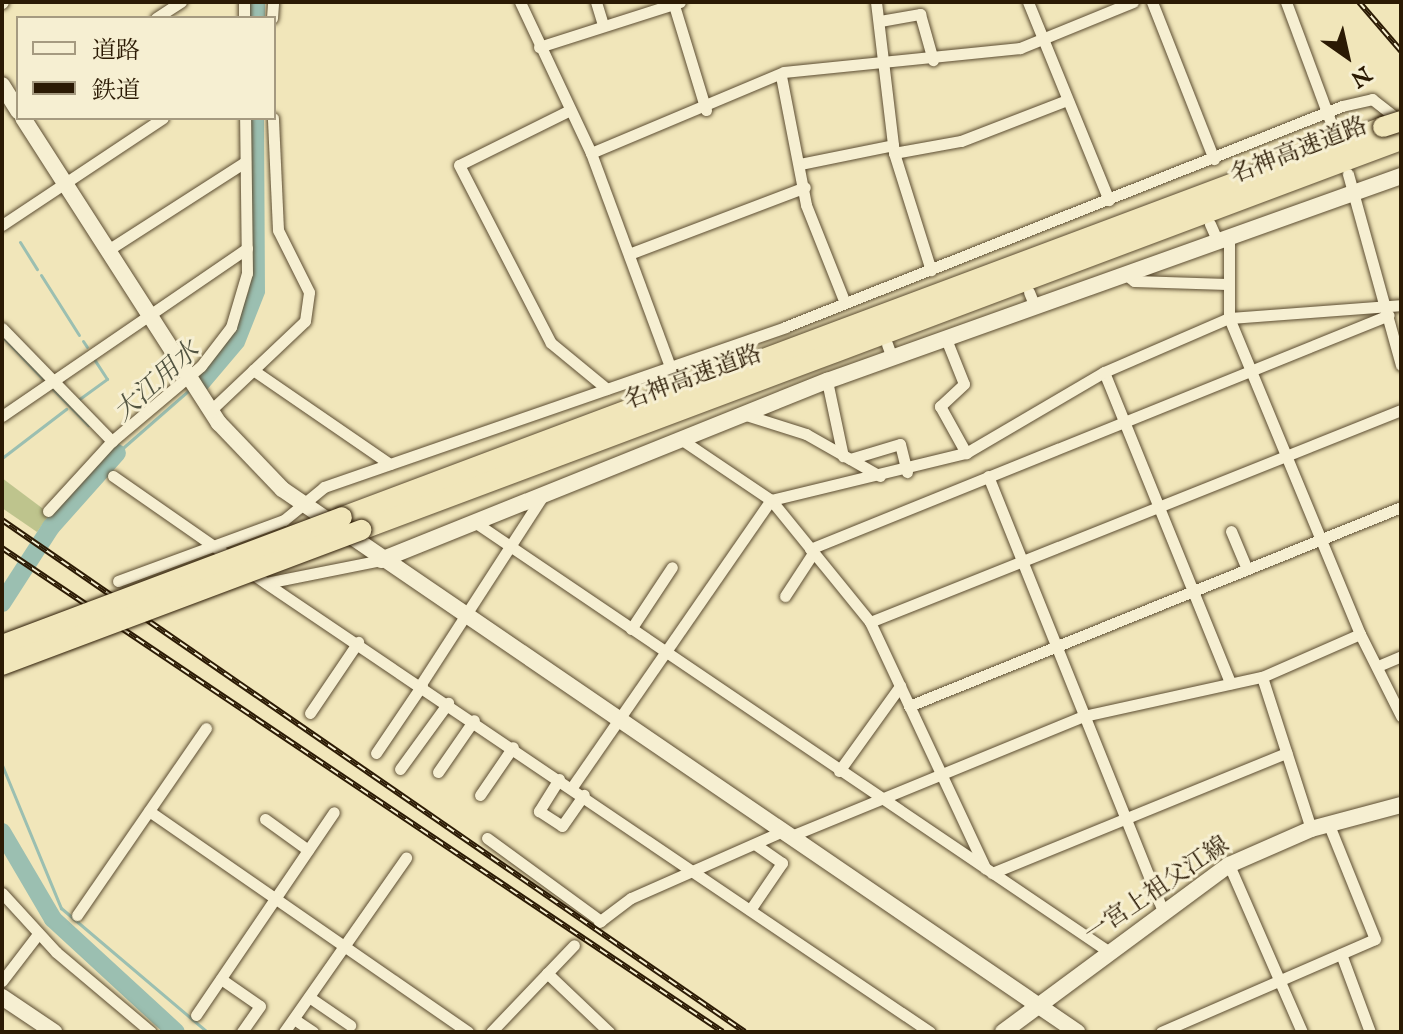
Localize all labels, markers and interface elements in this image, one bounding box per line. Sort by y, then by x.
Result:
legend [16,16,276,120]
north arrow [1307,16,1387,96]
text: 道路 [92,36,140,67]
text: N [1345,59,1376,93]
text: 鉄道 [92,76,140,107]
street label: 名神高速道路 [1227,112,1371,190]
water label: 大江用水 [108,336,206,428]
street label: 名神高速道路 [620,340,766,416]
street label: 一宮上祖父江線 [1079,831,1235,949]

